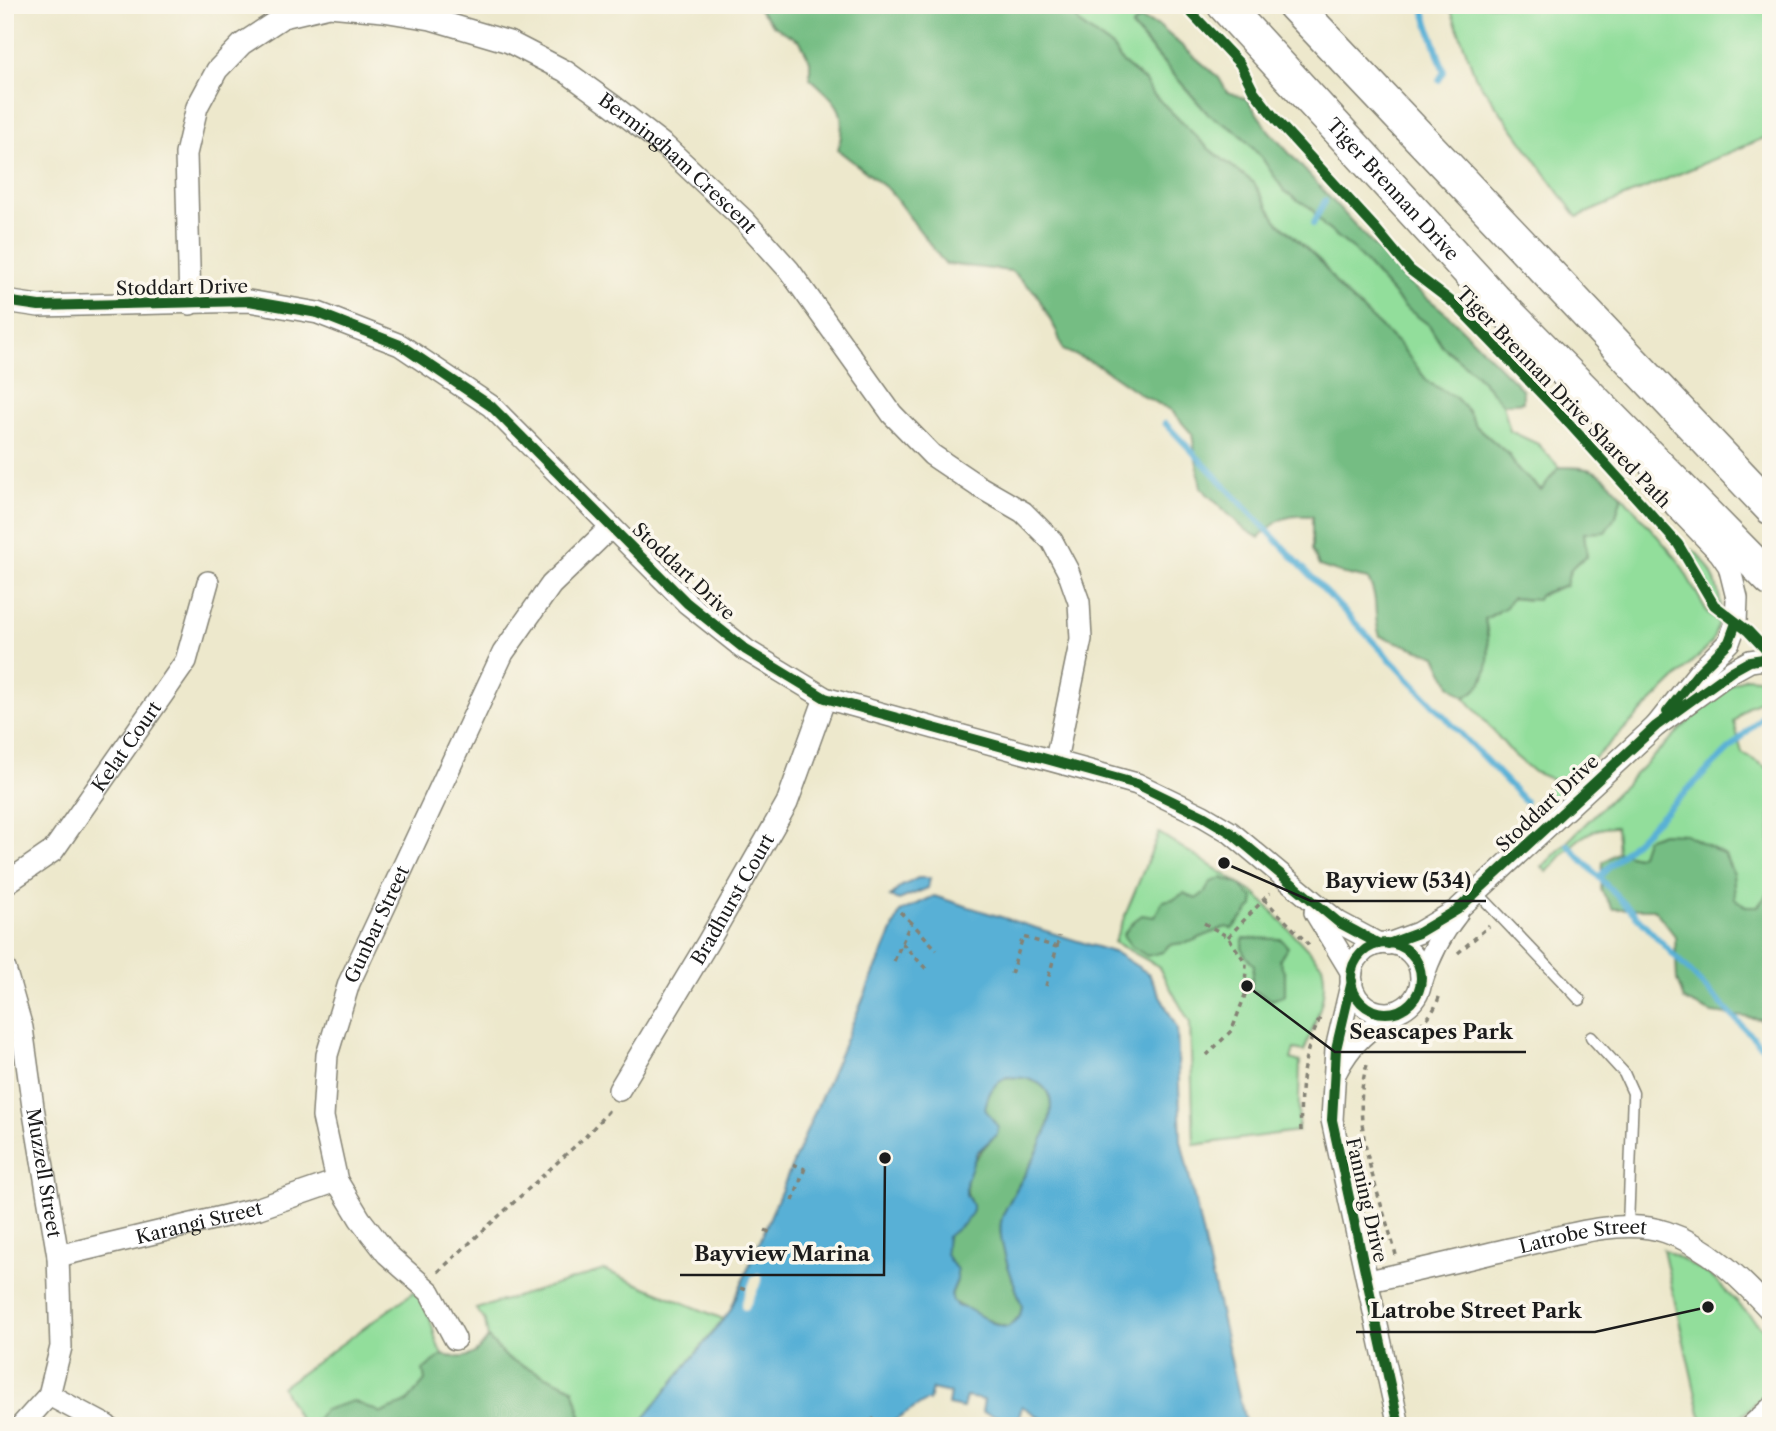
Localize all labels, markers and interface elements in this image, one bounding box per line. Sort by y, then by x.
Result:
street label: Bermingham Crescent [594,88,762,239]
street label: Tiger Brennan Drive [1322,114,1464,265]
street label: Stoddart Drive [116,275,248,300]
street label: Tiger Brennan Drive Shared Path [1452,282,1676,513]
street label: Stoddart Drive [628,518,740,625]
street label: Kelat Court [87,697,166,796]
street label: Stoddart Drive [1491,750,1603,857]
street label: Bradhurst Court [686,830,779,969]
callout: Bayview (534) [1311,859,1486,901]
street label: Gunbar Street [340,862,414,987]
text: Bayview (534) [1325,868,1471,893]
callout: Seascapes Park [1335,1010,1526,1052]
text: Seascapes Park [1349,1019,1514,1044]
street label: Muzzell Street [21,1106,66,1240]
street label: Fanning Drive [1341,1135,1392,1265]
street label: Karangi Street [134,1197,265,1249]
street label: Latrobe Street [1517,1215,1648,1258]
callout: Bayview Marina [680,1233,884,1275]
text: Bayview Marina [694,1241,871,1266]
callout: Latrobe Street Park [1356,1290,1595,1332]
text: Latrobe Street Park [1371,1298,1583,1323]

